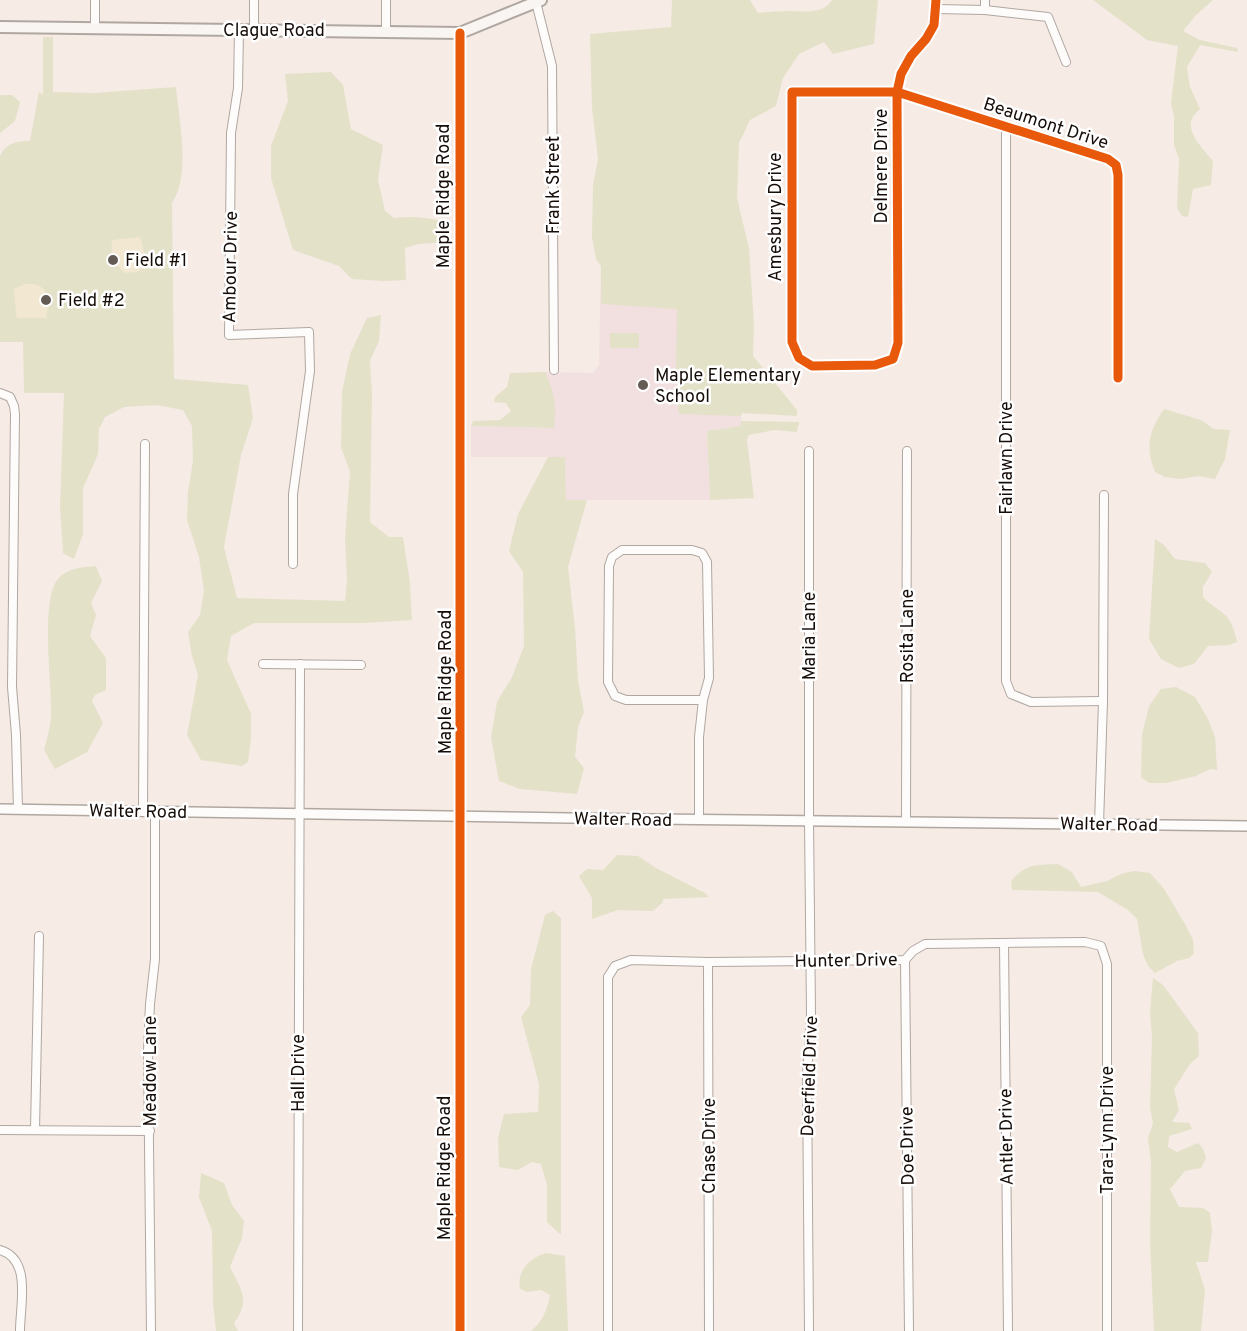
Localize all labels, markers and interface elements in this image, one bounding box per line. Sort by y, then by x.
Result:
street label: Clague Road [223,20,325,43]
street label: Beaumont Drive [980,93,1111,155]
street label: Delmere Drive [871,109,894,224]
street label: Maple Ridge Road [433,124,456,268]
street label: Frank Street [543,136,566,234]
street label: Amesbury Drive [765,152,788,282]
street label: Ambour Drive [219,211,244,323]
place label: Field #1 [125,250,187,273]
marker: Field #1 [106,253,120,267]
place label: Field #2 [58,290,125,313]
marker: Field #2 [39,293,53,307]
place label: Maple Elementary School [655,365,801,409]
marker: Maple Elementary School [636,378,650,392]
street label: Fairlawn Drive [996,401,1019,515]
street label: Rosita Lane [897,589,920,683]
street label: Maria Lane [799,592,822,680]
street label: Maple Ridge Road [435,610,458,754]
street label: Walter Road [89,800,187,825]
street label: Walter Road [574,808,672,833]
street label: Walter Road [1060,813,1158,838]
street label: Hunter Drive [794,949,898,974]
street label: Deerfield Drive [797,1015,824,1137]
street label: Meadow Lane [140,1016,163,1126]
street label: Hall Drive [288,1034,311,1112]
street label: Tara-Lynn Drive [1097,1066,1120,1194]
street label: Antler Drive [995,1088,1020,1186]
street label: Maple Ridge Road [434,1096,457,1240]
street label: Chase Drive [699,1098,722,1194]
street label: Doe Drive [896,1106,921,1186]

